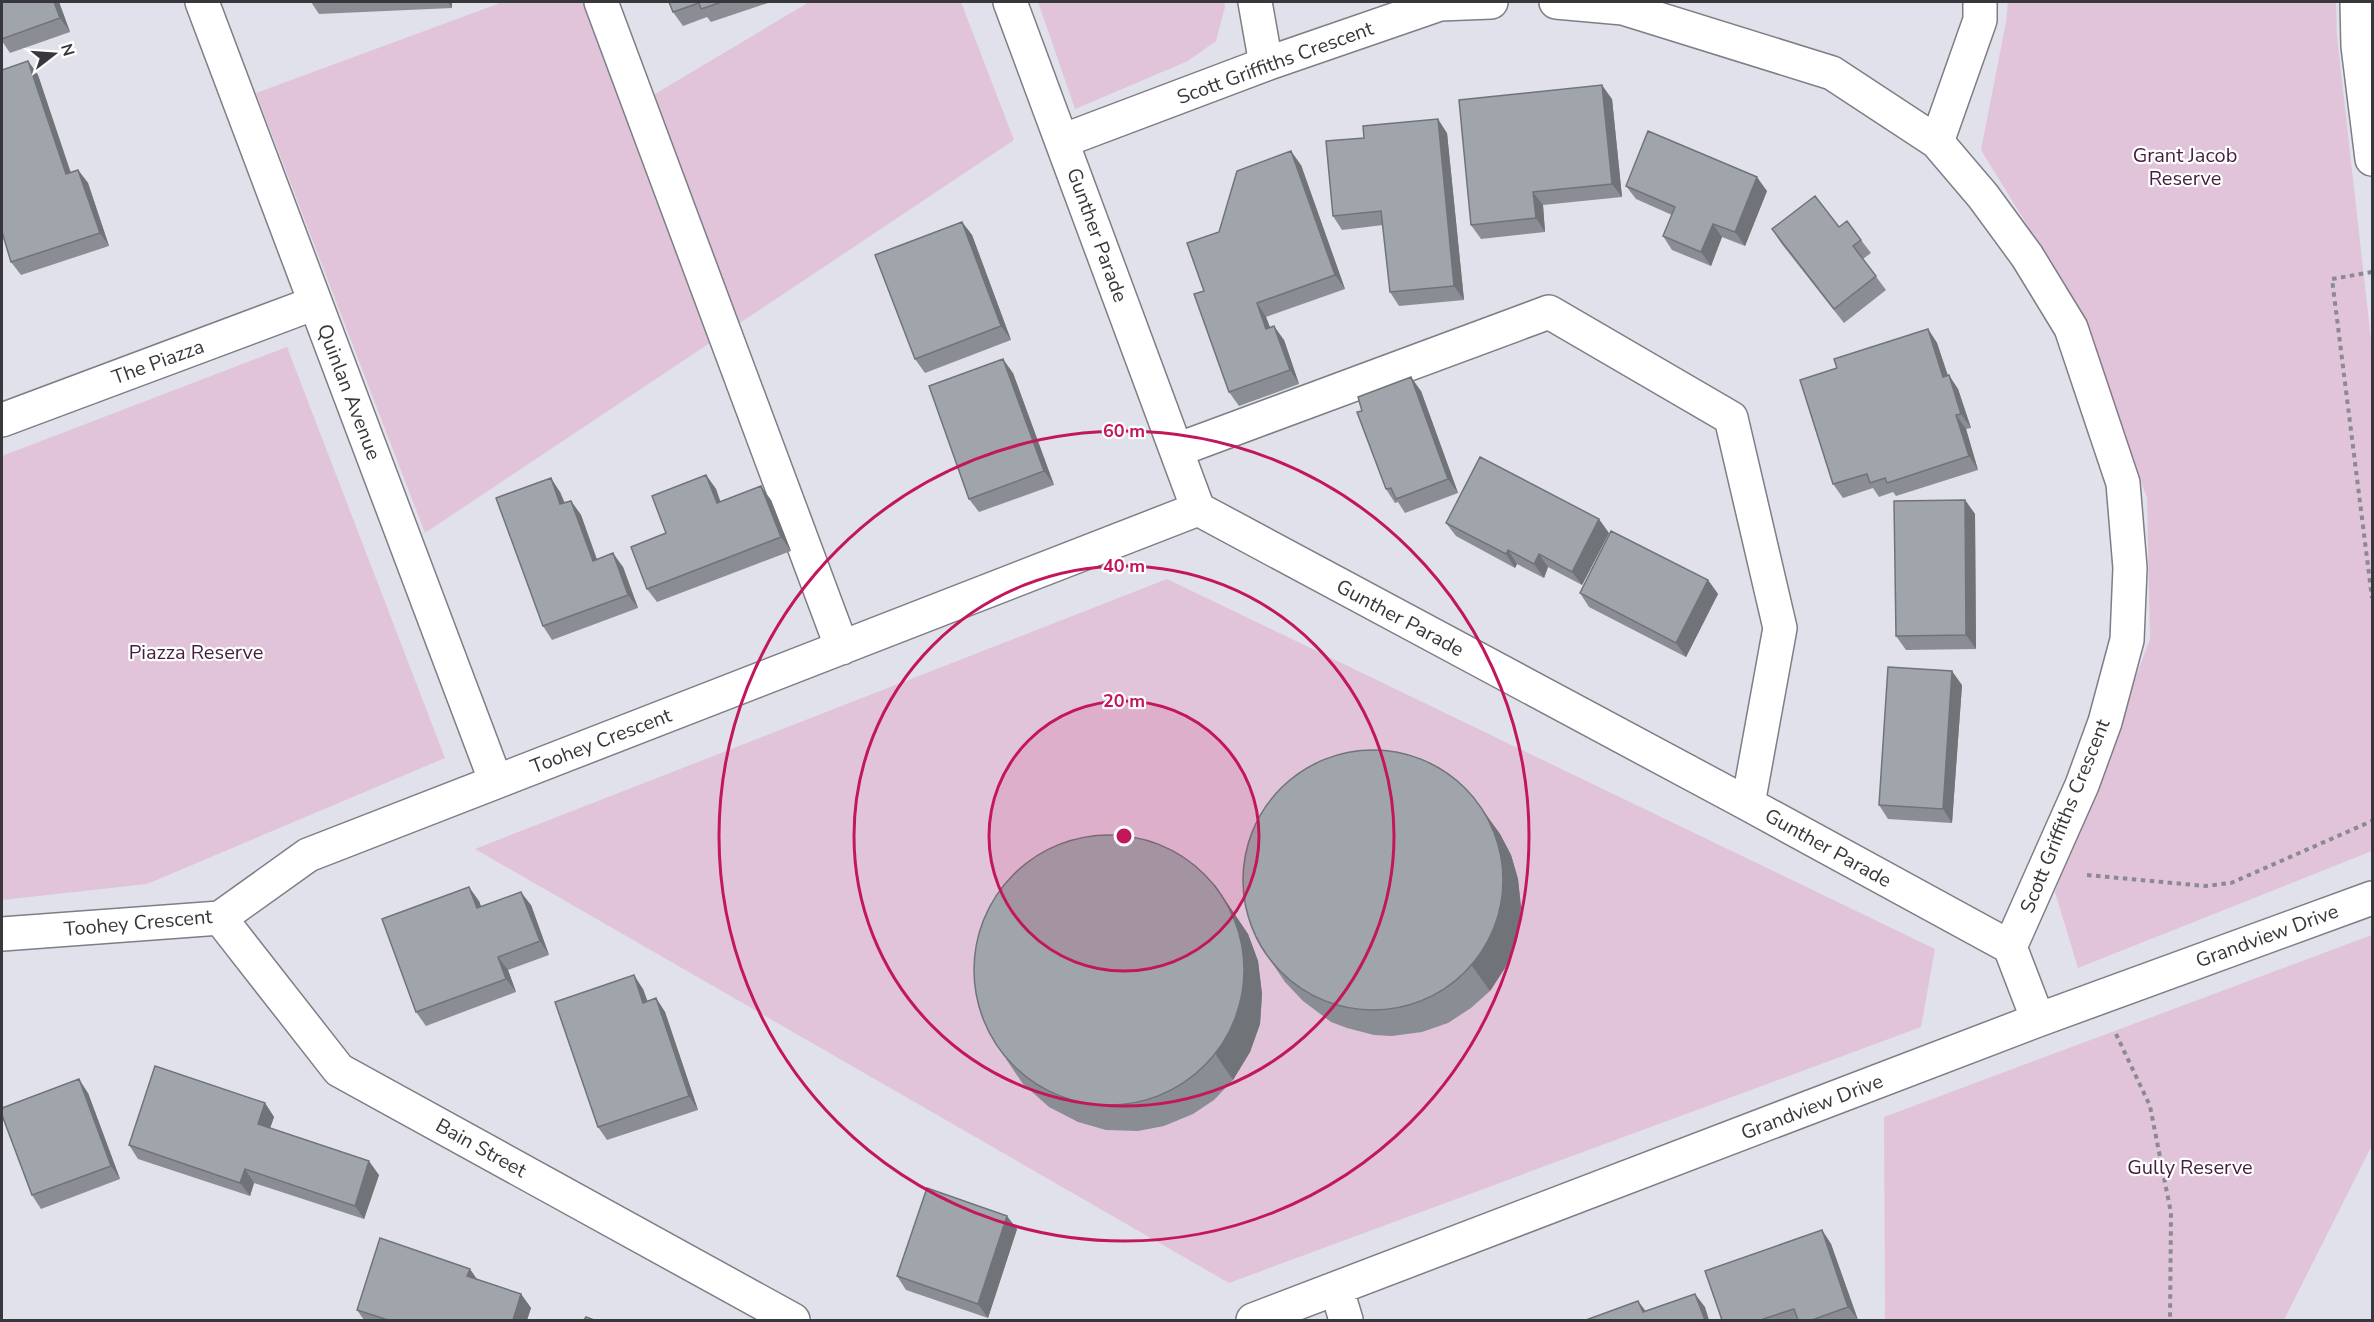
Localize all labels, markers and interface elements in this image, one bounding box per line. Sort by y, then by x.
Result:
street label: Scott Griffiths Crescent [1173,15,1378,111]
north arrow [24,24,84,84]
text: N [55,41,80,59]
park label: Grant Jacob Reserve [2133,142,2237,192]
street label: Gunther Parade [1060,164,1134,306]
street label: Quinlan Avenue [311,320,387,464]
street label: The Piazza [108,333,208,391]
text: 60 m [1103,419,1145,443]
text: 40 m [1103,554,1145,578]
street label: Gunther Parade [1331,573,1469,663]
park label: Piazza Reserve [129,639,263,666]
text: 20 m [1103,689,1145,713]
street label: Toohey Crescent [527,701,676,780]
street label: Scott Griffiths Crescent [2014,714,2117,917]
street label: Gunther Parade [1760,802,1896,894]
centre of rings [1114,826,1134,846]
street label: Grandview Drive [2192,898,2342,974]
street label: Toohey Crescent [63,903,214,943]
street label: Grandview Drive [1737,1068,1887,1146]
street label: Bain Street [431,1112,532,1184]
park label: Gully Reserve [2127,1154,2253,1181]

